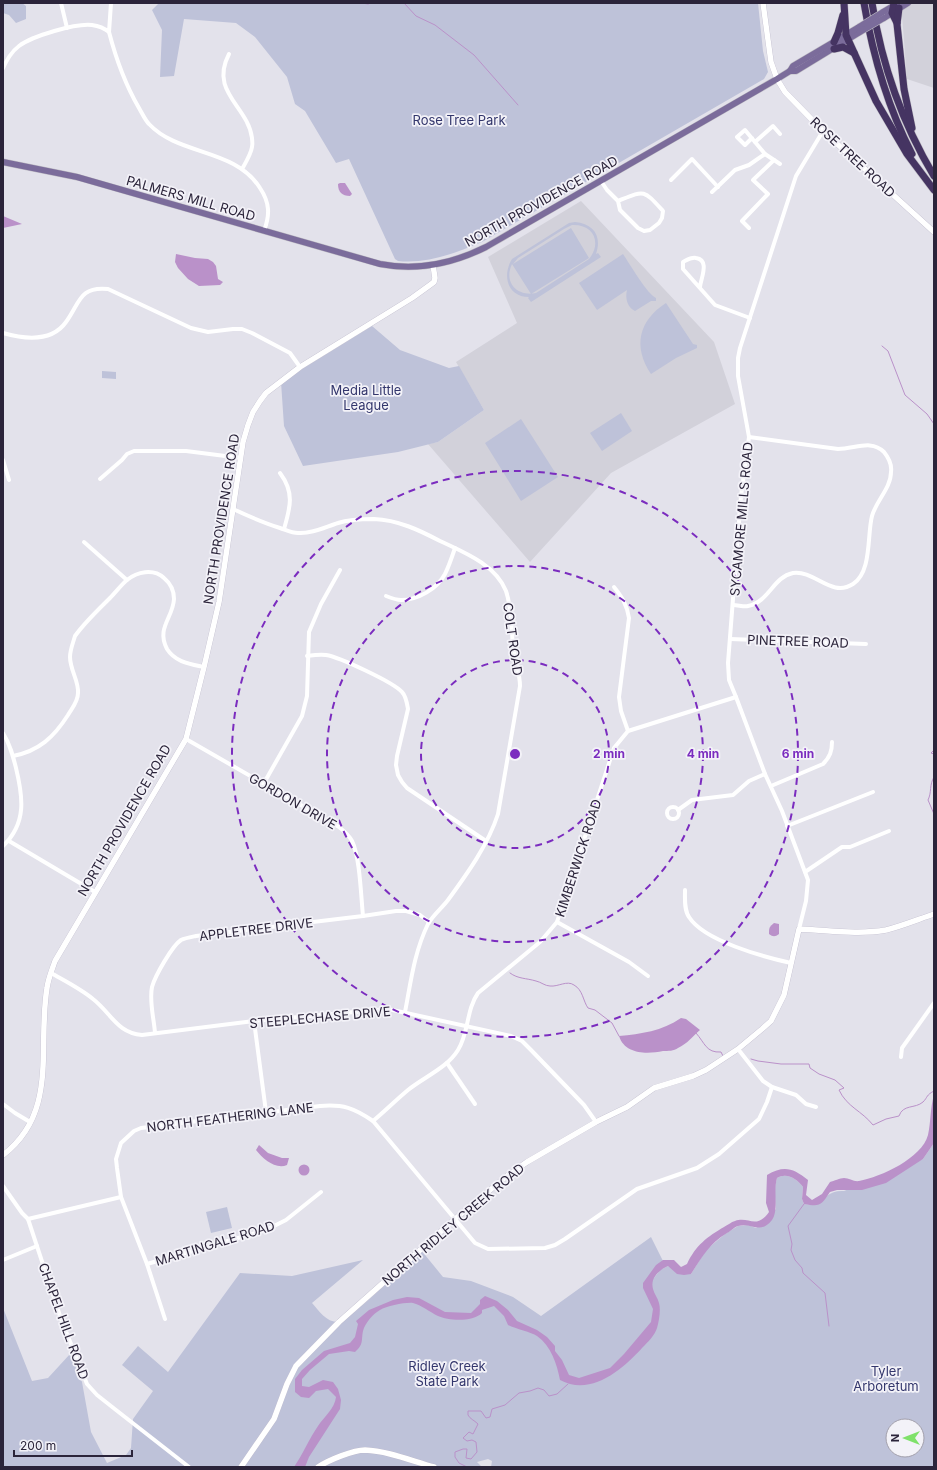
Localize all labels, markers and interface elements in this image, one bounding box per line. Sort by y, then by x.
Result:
park label: Rose Tree Park [412,112,506,128]
street label: ROSE TREE ROAD [807,114,899,200]
street label: NORTH PROVIDENCE ROAD [462,152,620,250]
street label: PALMERS MILL ROAD [125,172,257,224]
park label: Media Little League [331,382,401,413]
street label: NORTH PROVIDENCE ROAD [200,432,242,606]
street label: SYCAMORE MILLS ROAD [726,441,756,597]
street label: COLT ROAD [500,601,526,677]
street label: PINETREE ROAD [747,631,849,651]
street label: NORTH PROVIDENCE ROAD [74,741,174,899]
text: 2 min [593,746,625,761]
text: 4 min [687,746,719,761]
text: 6 min [782,746,814,761]
centre of rings [508,747,522,761]
street label: GORDON DRIVE [246,769,340,833]
street label: KIMBERWICK ROAD [551,797,605,919]
street label: APPLETREE DRIVE [198,914,314,944]
street label: STEEPLECHASE DRIVE [249,1003,391,1031]
street label: NORTH FEATHERING LANE [146,1099,314,1135]
street label: NORTH RIDLEY CREEK ROAD [379,1160,527,1288]
street label: MARTINGALE ROAD [153,1217,277,1269]
street label: CHAPEL HILL ROAD [35,1260,93,1382]
park label: Ridley Creek State Park [408,1358,486,1389]
park label: Tyler Arboretum [853,1363,919,1394]
north arrow [885,1418,925,1458]
scale bar [14,1432,132,1458]
text: N [888,1434,902,1442]
text: 200 m [20,1438,56,1453]

